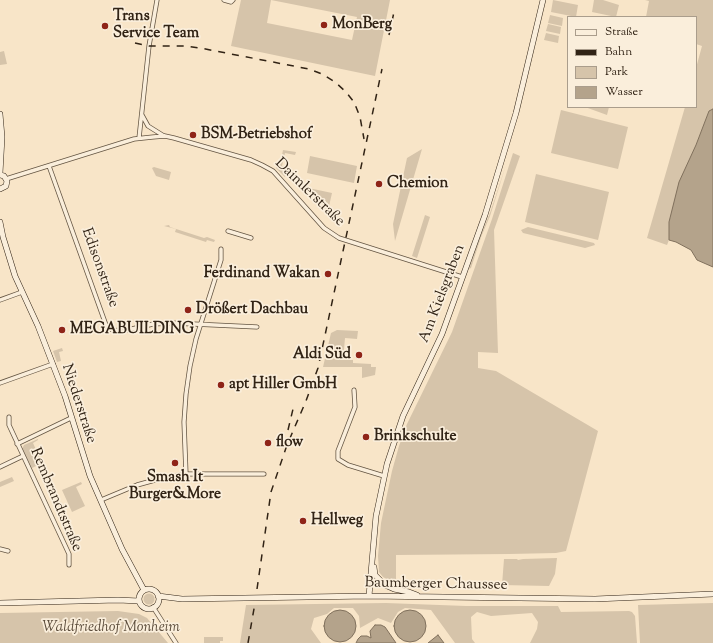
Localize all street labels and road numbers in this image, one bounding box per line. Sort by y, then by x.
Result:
street label: Daimlerstraße [270,155,348,231]
street label: Edisonstraße [76,226,122,310]
street label: Am Kielsgraben [416,242,470,346]
street label: Niederstraße [57,362,99,446]
street label: Rembrandtstraße [25,445,85,555]
street label: Baumberger Chaussee [364,575,508,595]

